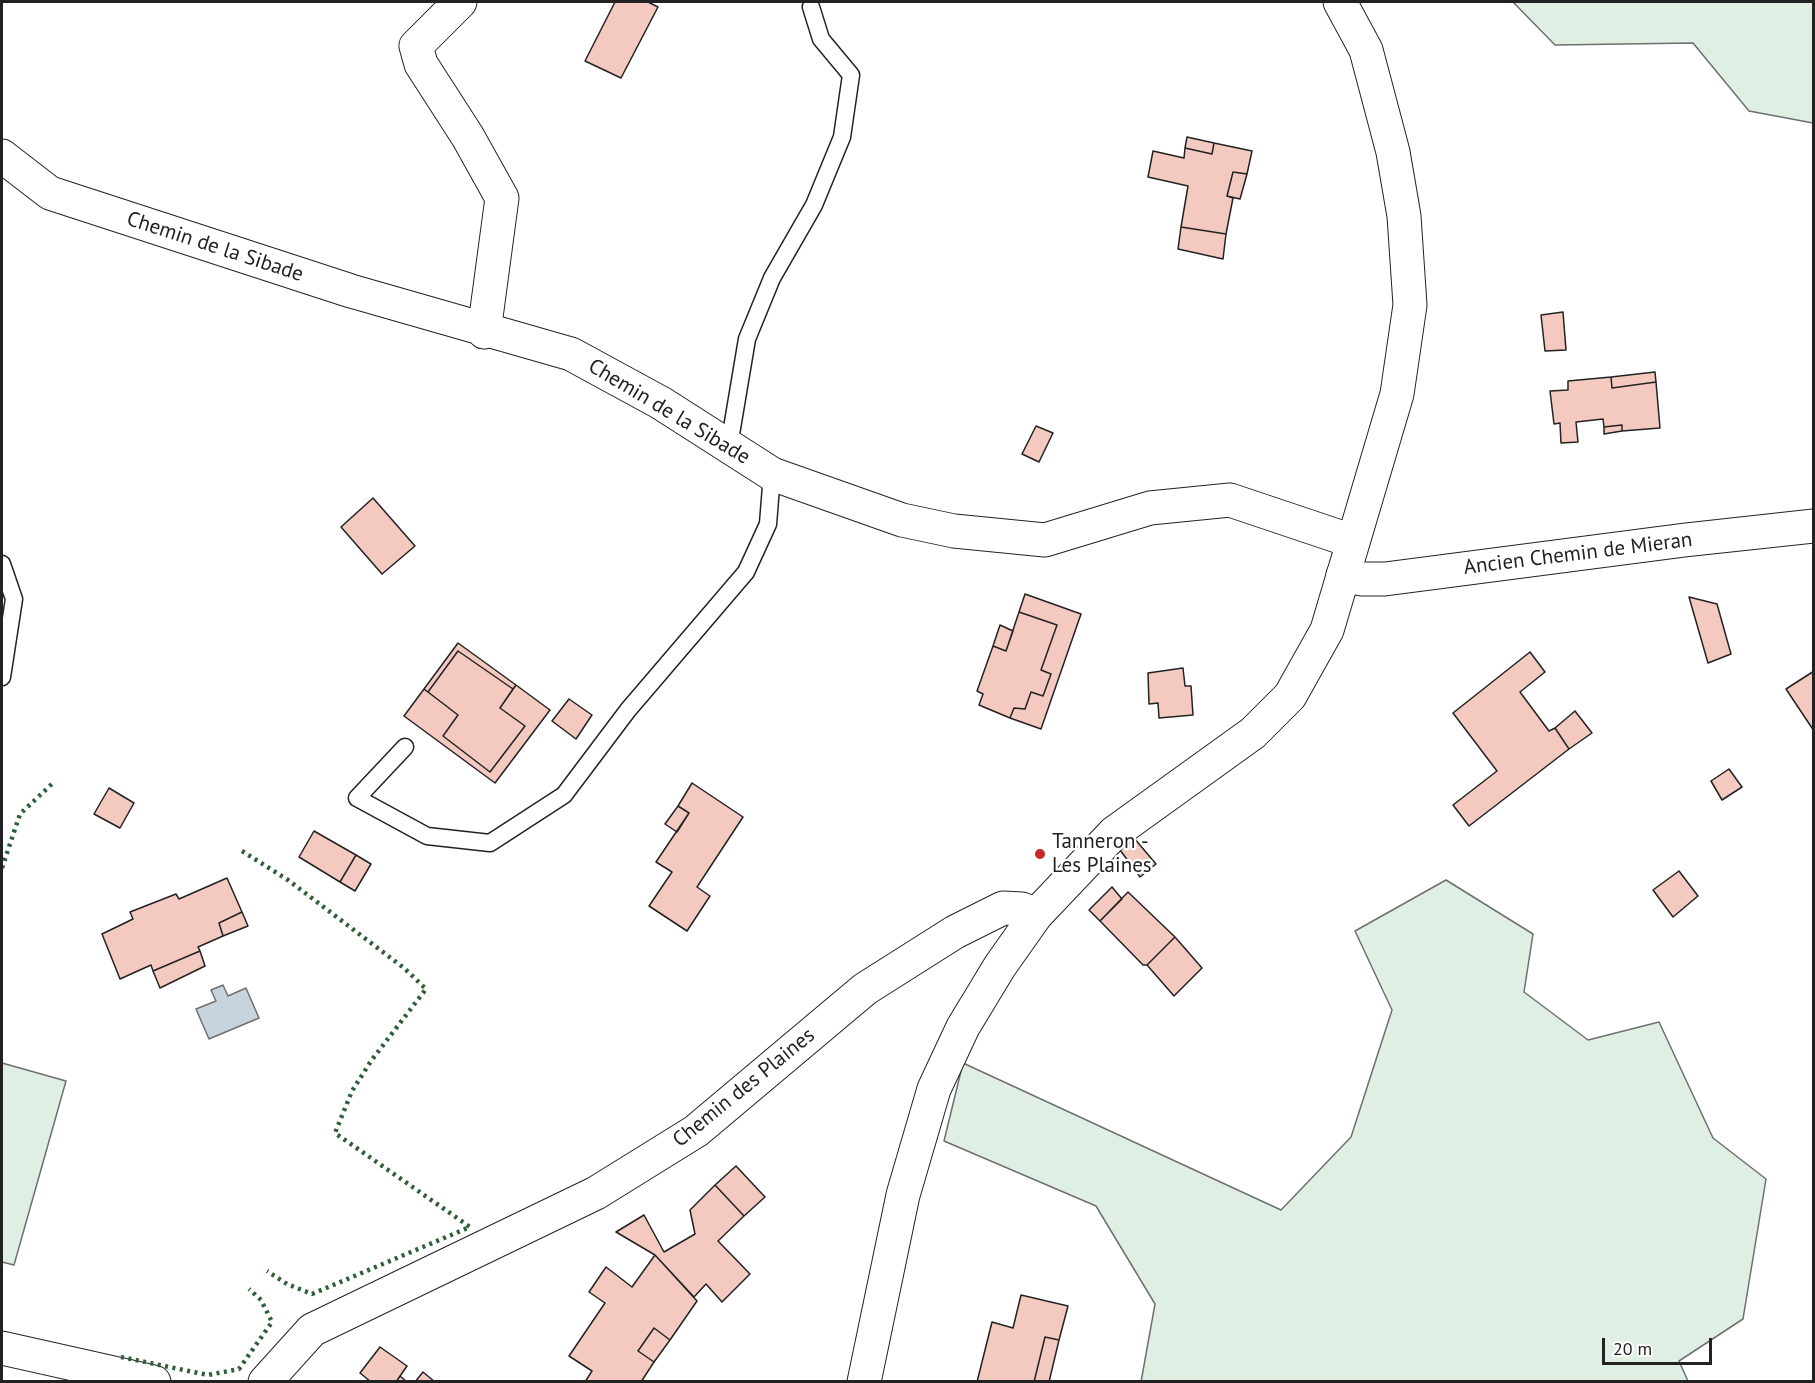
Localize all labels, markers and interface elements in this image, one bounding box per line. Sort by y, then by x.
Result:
street label: Chemin de la Sibade [124,207,306,287]
street label: Chemin de la Sibade [584,354,754,470]
street label: Ancien Chemin de Mieran [1462,527,1694,581]
place label: Tanneron - Les Plaines [1052,829,1152,879]
marker: Tanneron - Les Plaines [1033,847,1047,861]
street label: Chemin des Plaines [668,1023,820,1153]
scale bar [1605,1326,1714,1364]
text: 20 m [1613,1337,1652,1360]

